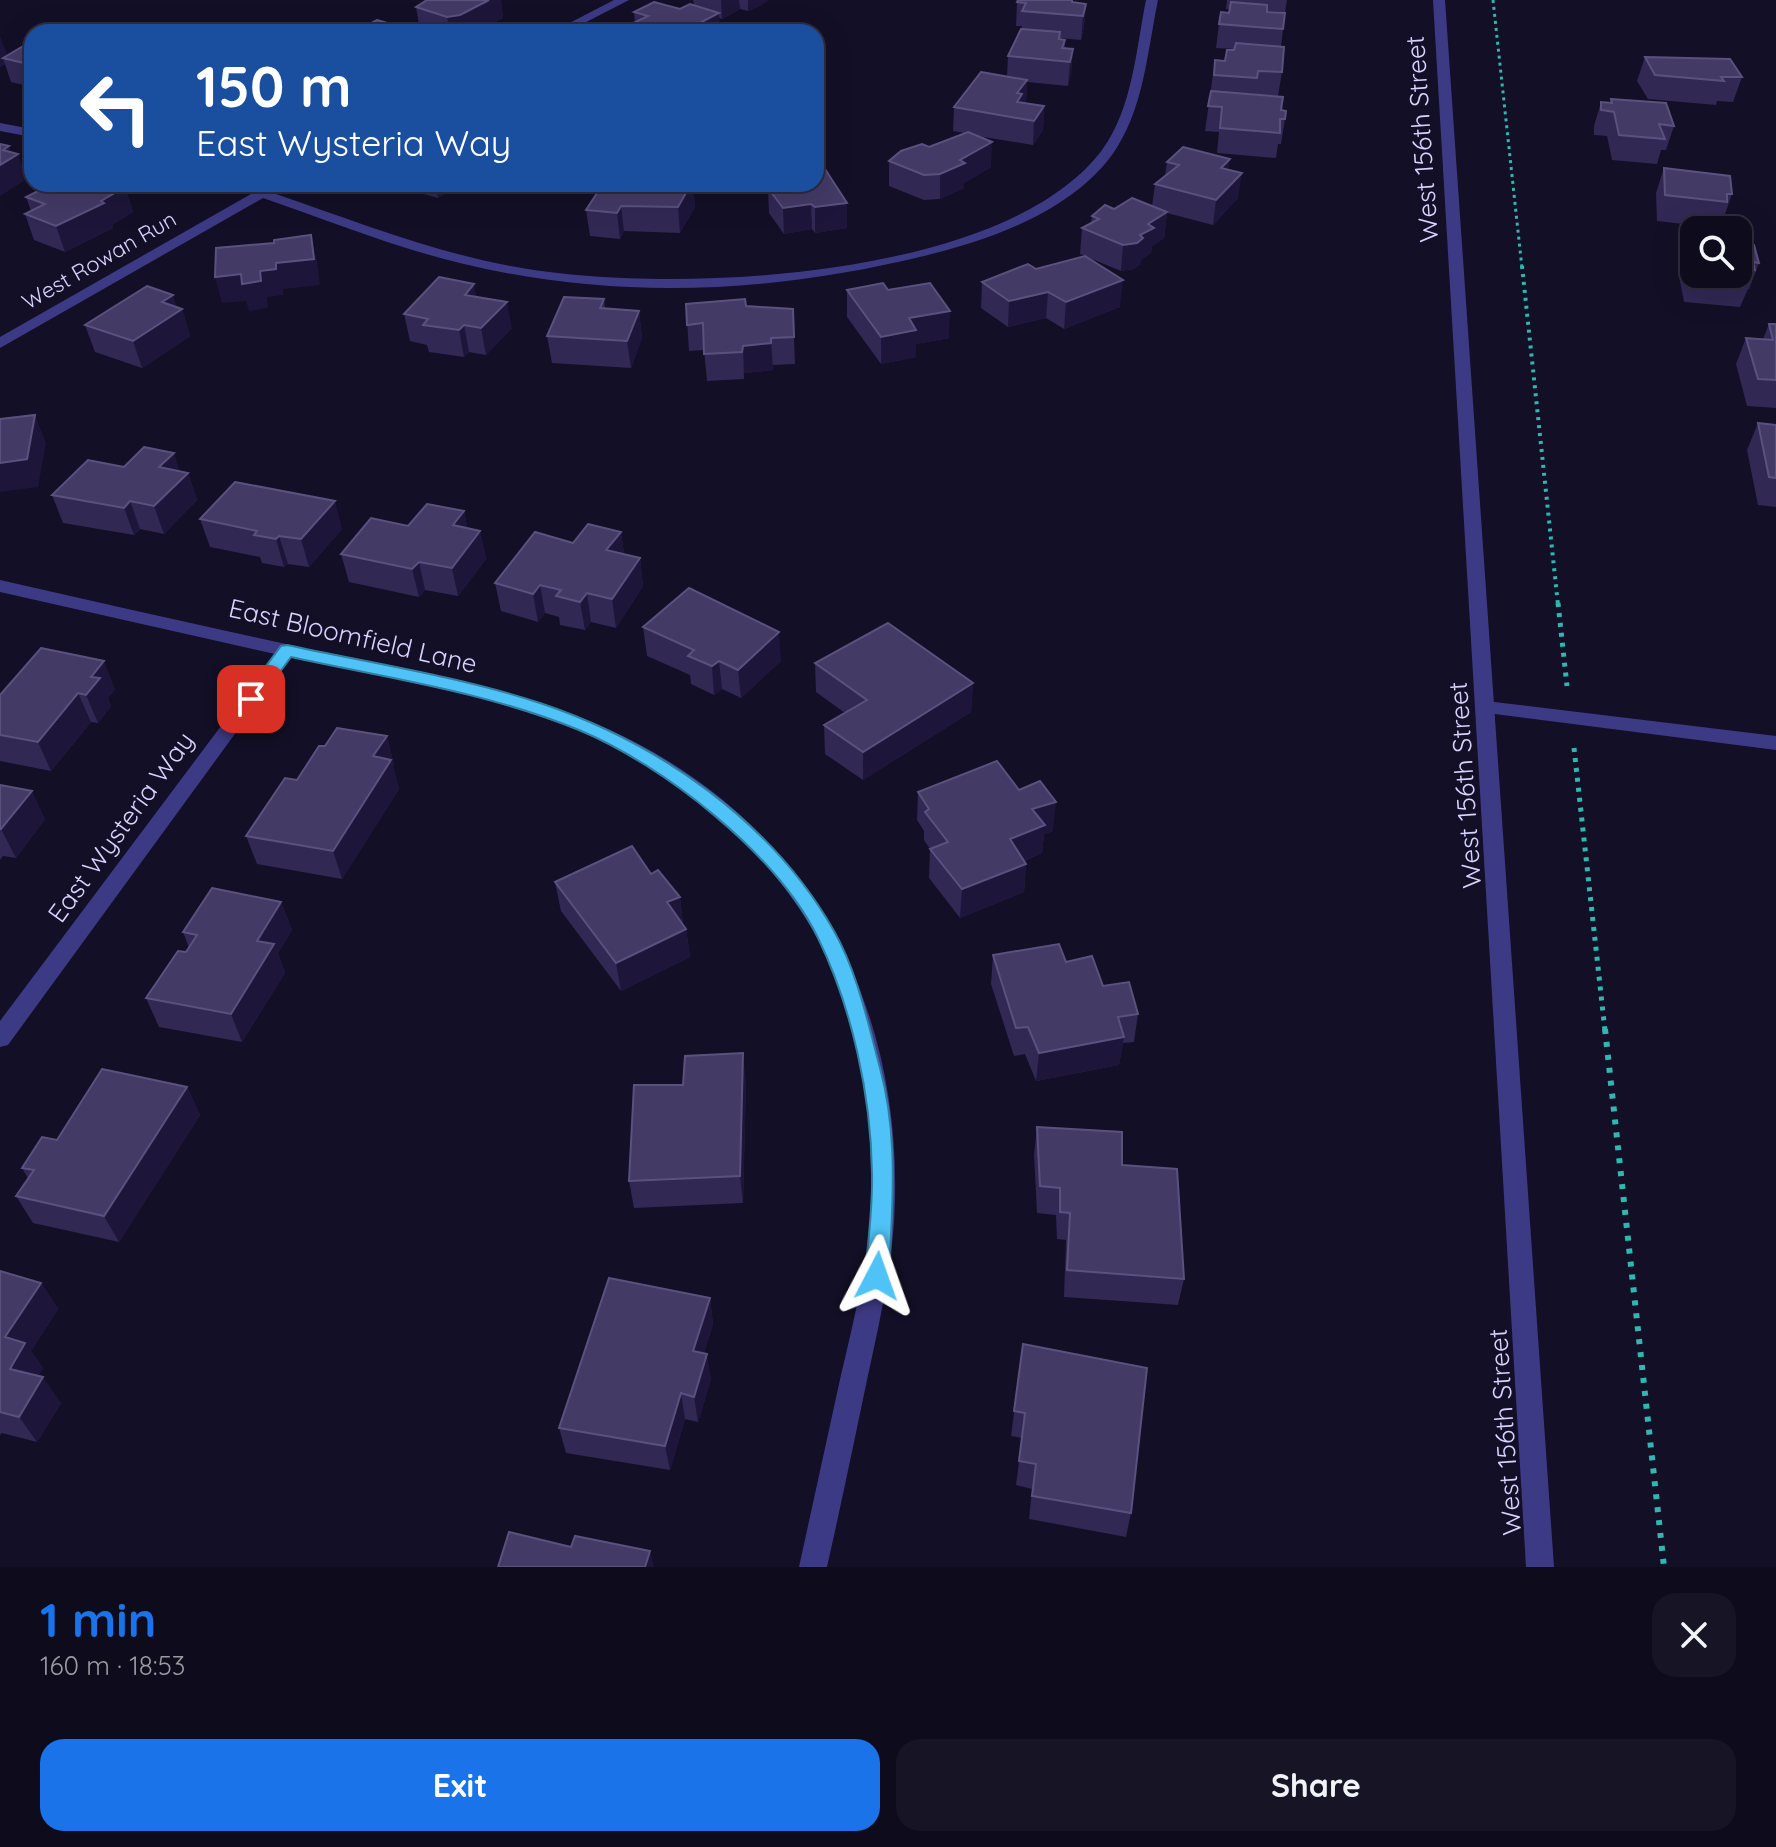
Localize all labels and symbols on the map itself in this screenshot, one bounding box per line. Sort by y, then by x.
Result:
street label: West 156th Street [1398,35,1445,243]
street label: West Rowan Run [17,205,181,315]
street label: East Bloomfield Lane [226,591,480,680]
pin [217,665,285,733]
street label: West 156th Street [1441,681,1488,889]
street label: East Wysteria Way [40,725,201,928]
position arrow [835,1234,919,1318]
street label: West 156th Street [1481,1328,1528,1536]

